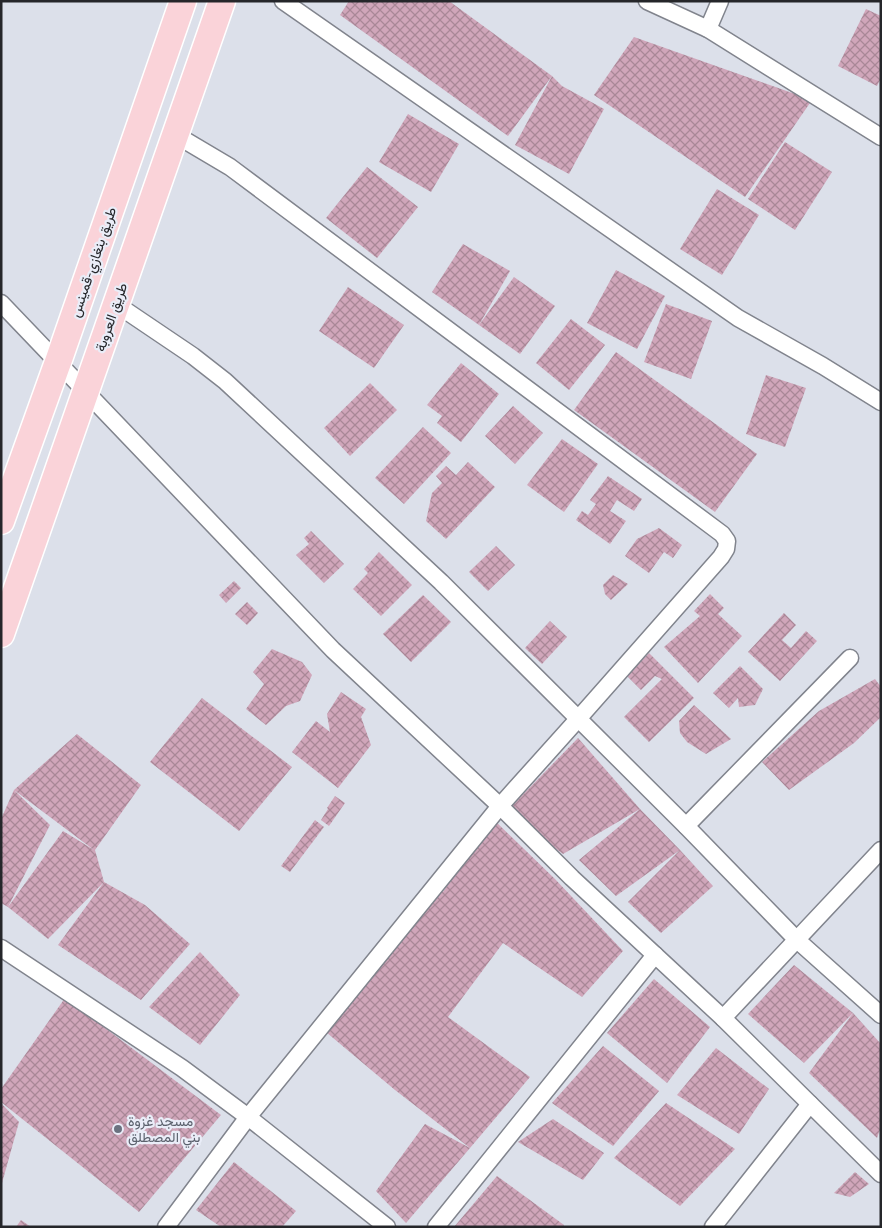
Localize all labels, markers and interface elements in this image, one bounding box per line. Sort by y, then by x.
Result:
street label: طريق بنغازي-قمينس [66,204,123,320]
street label: طريق العروبة [91,280,131,354]
place label: مسجد غزوة بني المصطلق [128,1112,200,1149]
marker: مسجد غزوة بني المصطلق [112,1123,124,1135]

